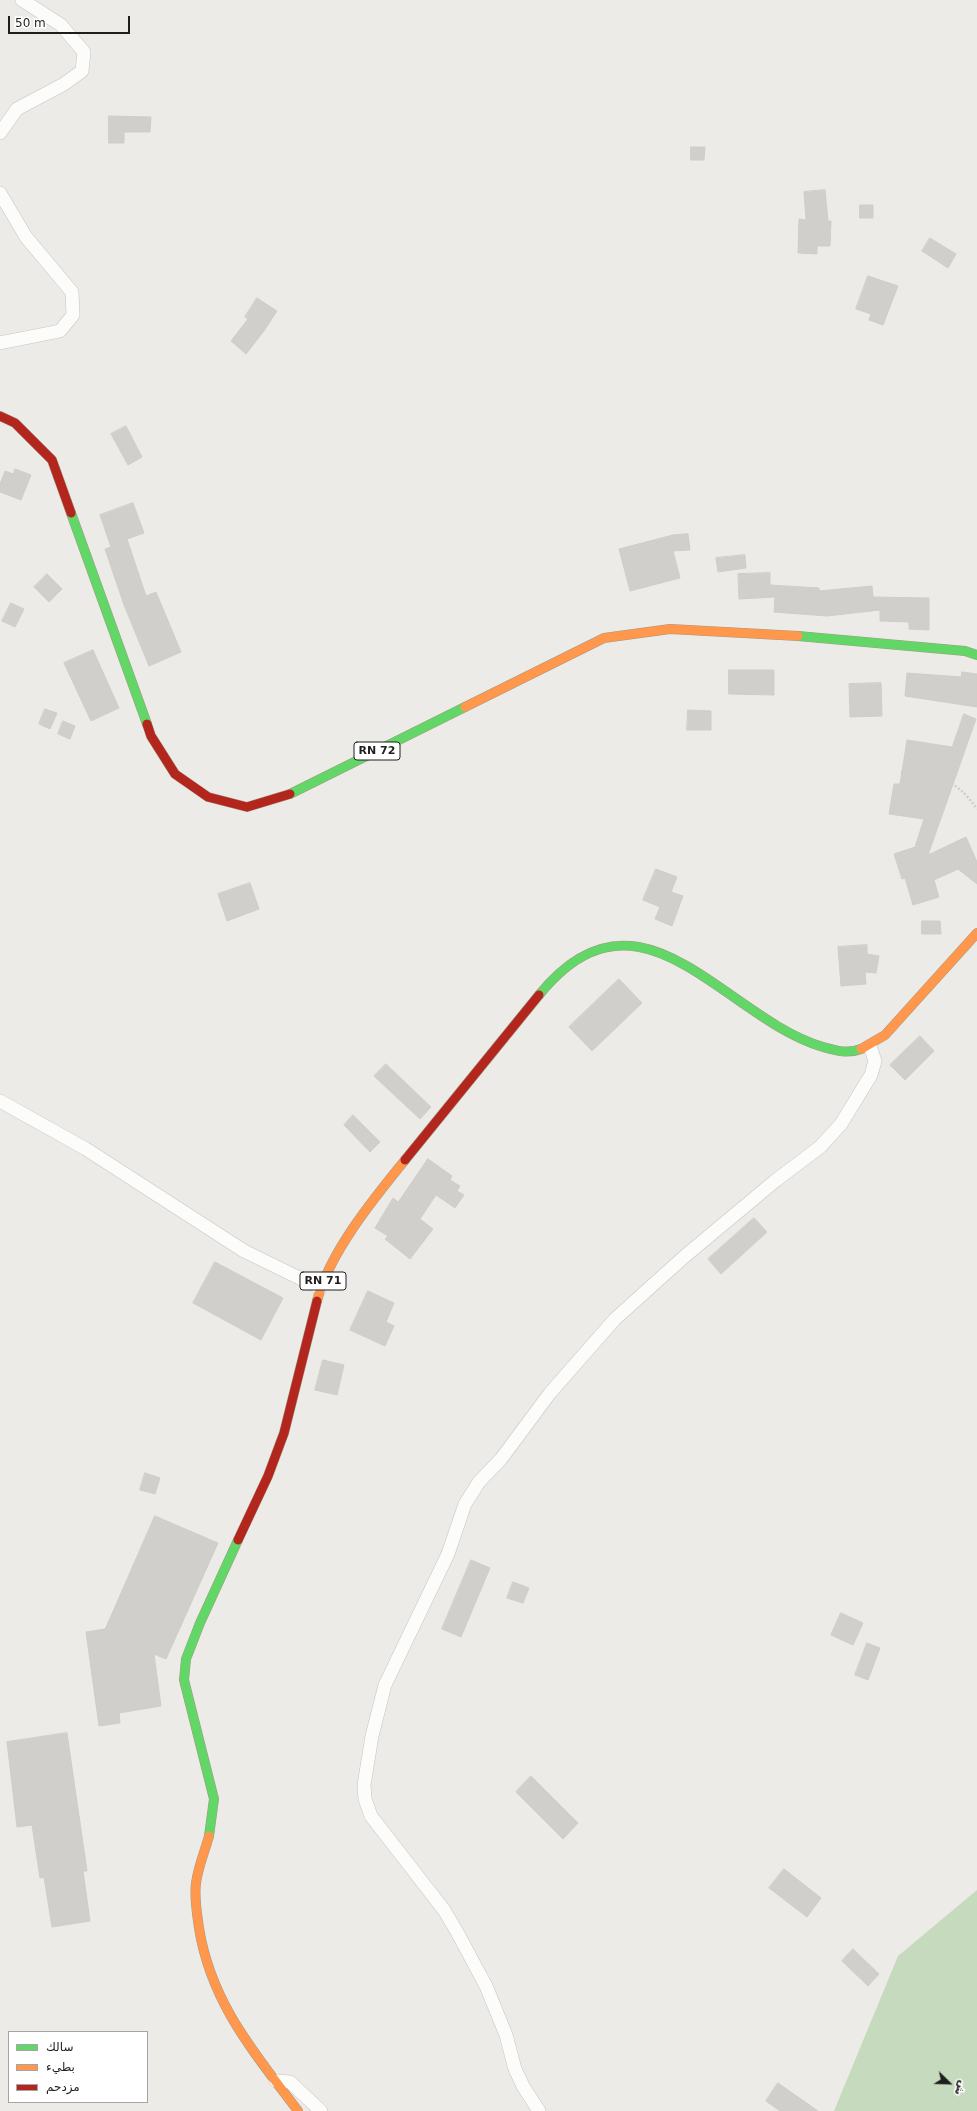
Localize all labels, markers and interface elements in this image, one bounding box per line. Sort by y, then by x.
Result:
scale bar [10,8,132,34]
text: 50 m [15,16,46,30]
road number: RN 72 [354,742,400,760]
road number: RN 71 [300,1272,346,1290]
legend [8,2031,148,2103]
text: سالك [46,2040,73,2054]
text: بطيء [46,2060,75,2074]
north arrow [929,2063,969,2103]
text: ش [952,2078,969,2097]
text: مزدحم [46,2080,80,2094]

